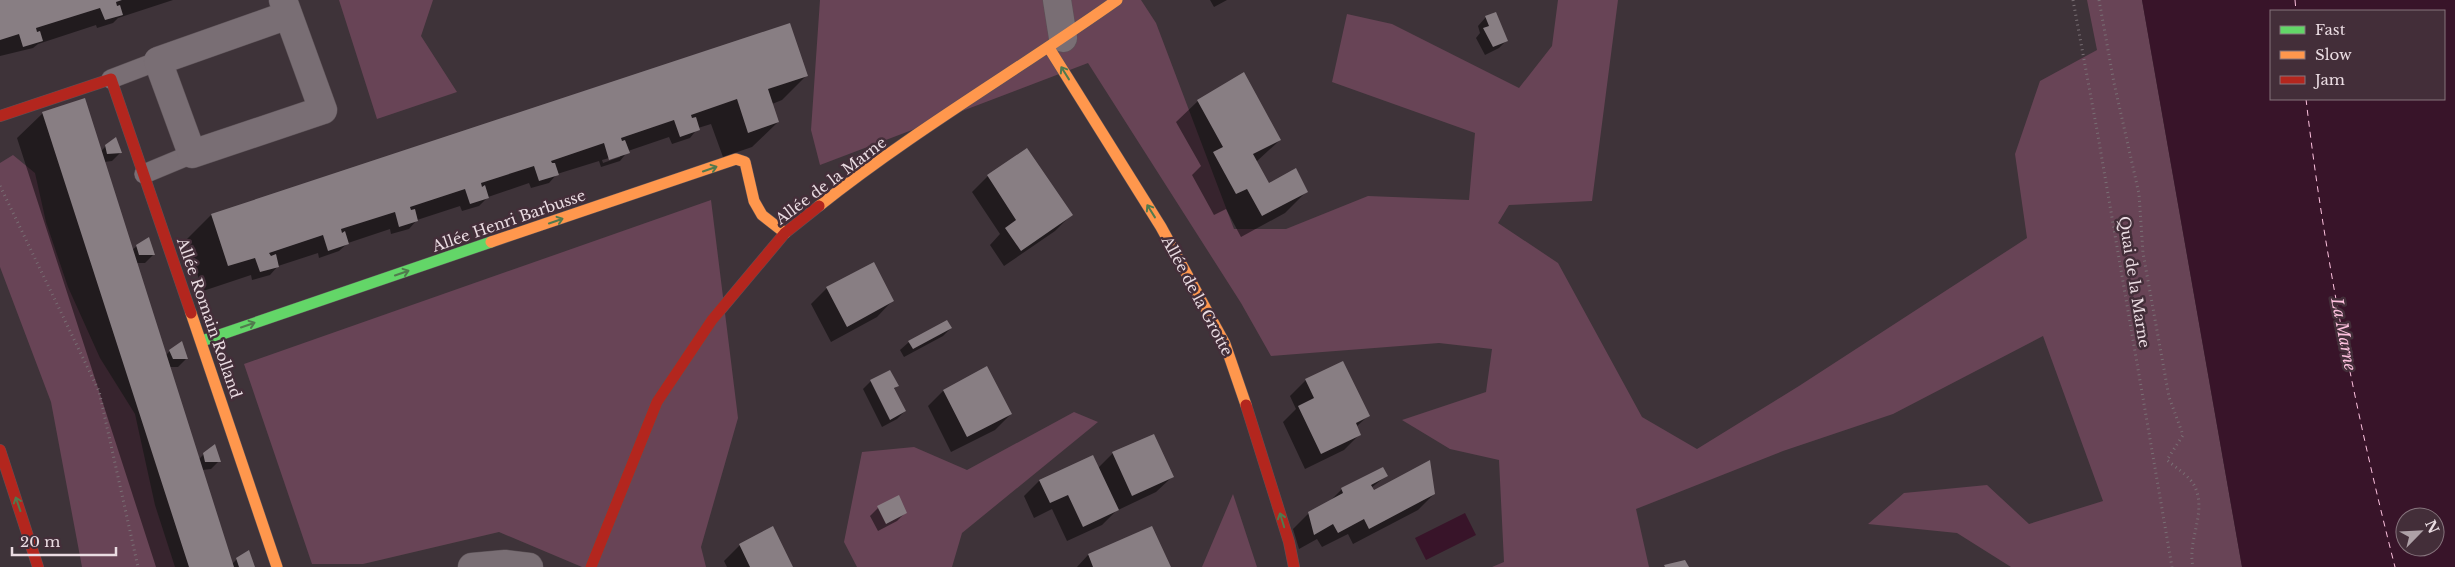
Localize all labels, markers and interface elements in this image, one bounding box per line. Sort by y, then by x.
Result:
legend [2270,10,2445,100]
text: Fast [2315,20,2346,39]
text: Slow [2315,45,2352,64]
one-way arrow [1059,66,1069,80]
text: Jam [2313,70,2345,89]
street label: Allée de la Marne [771,133,890,229]
one-way arrow [701,164,717,173]
street label: Allée Henri Barbusse [429,185,588,256]
one-way arrow [1145,204,1155,218]
street label: Quai de la Marne [2115,215,2154,349]
one-way arrow [547,216,563,225]
street label: Allée de la Grotte [1157,232,1237,359]
street label: Allée Romain Rolland [173,234,246,401]
one-way arrow [394,268,409,277]
water label: La Marne [2327,295,2361,373]
one-way arrow [240,320,256,330]
one-way arrow [13,496,22,512]
north arrow [2395,507,2445,557]
one-way arrow [1276,512,1286,528]
text: N [2421,517,2443,536]
scale bar [12,524,116,556]
text: 20 m [20,532,60,551]

